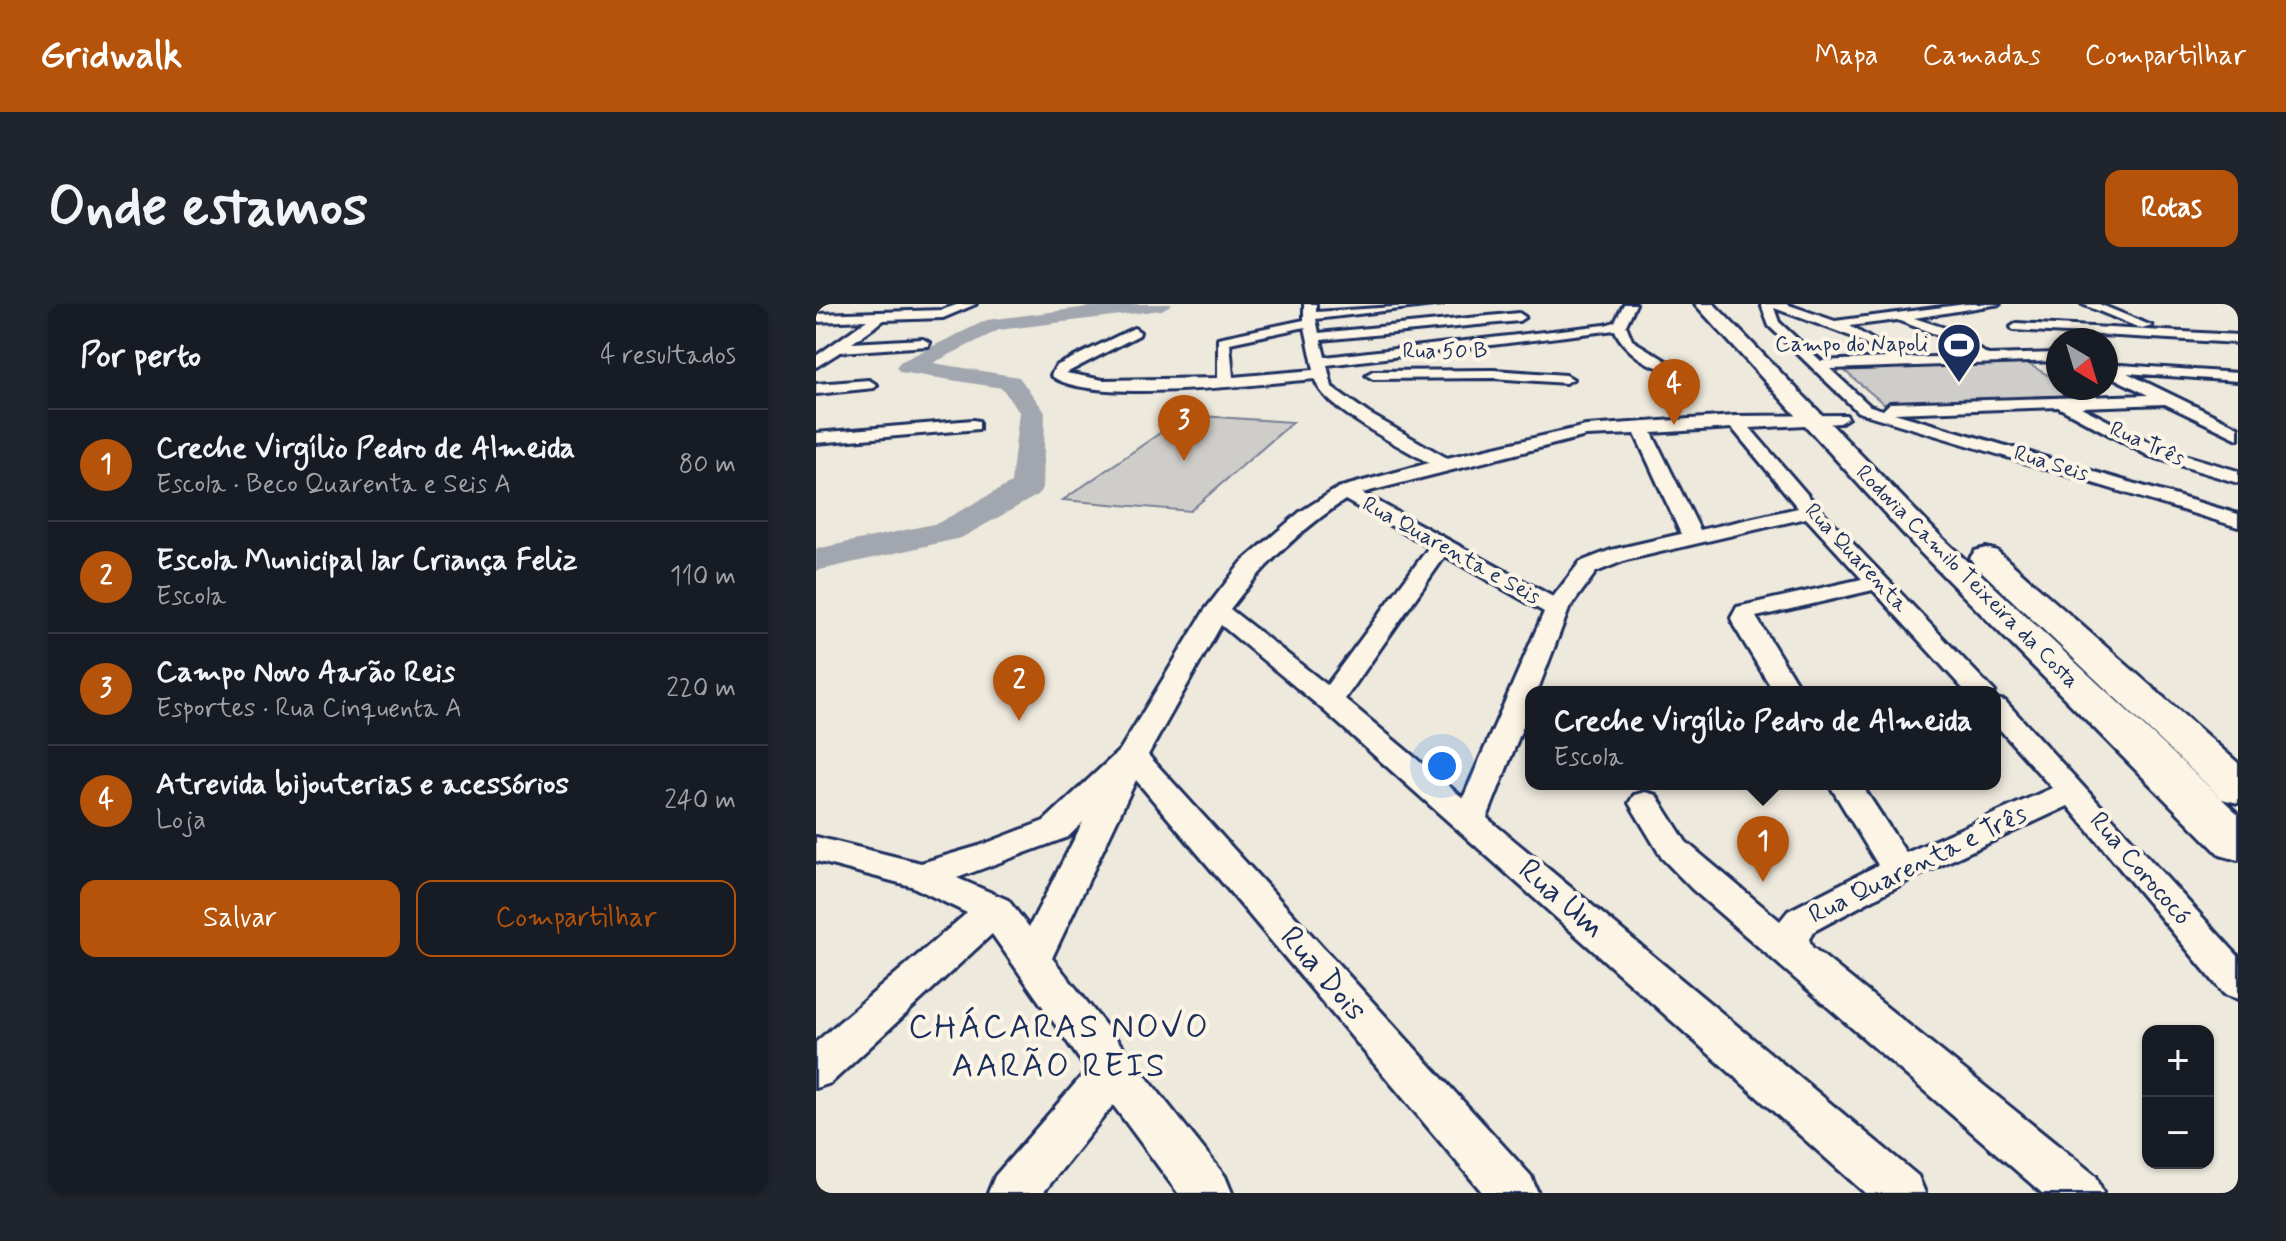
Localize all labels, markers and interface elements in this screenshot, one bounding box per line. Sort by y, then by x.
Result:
text: Gridwalk [40,32,182,81]
text: Mapa [1815,38,1878,75]
text: Camadas [1922,38,2041,75]
text: Compartilhar [2085,38,2246,75]
button: Rotas [2105,170,2238,247]
text: Onde estamos [48,172,368,245]
sports icon: Campo do Napoli [1935,321,1983,384]
north arrow [2046,328,2118,400]
place label: Campo do Napoli [1775,331,1928,359]
text: Por perto [80,334,201,379]
street label: Rua 50 B [1402,338,1488,366]
text: 4 resultados [600,339,736,373]
pin: 4 [1648,359,1700,425]
pin: 3 [1158,395,1210,461]
street label: Rua Três [2105,415,2189,473]
text: Creche Virgílio Pedro de Almeida [156,429,575,468]
street label: Rua Seis [2010,439,2092,489]
text: 1 [100,448,112,482]
text: 80 m [679,448,736,482]
street label: Rodovia Camilo Teixeira da Costa [1849,459,2085,695]
text: Escola · Beco Quarenta e Seis A [156,468,511,502]
street label: Rua Quarenta e Seis [1357,490,1545,612]
street label: Rua Quarenta [1798,497,1914,619]
text: Escola Municipal lar Criança Feliz [156,541,578,580]
text: 2 [100,560,112,594]
text: 110 m [670,560,736,594]
text: Escola [156,580,226,614]
text: Campo Novo Aarão Reis [156,653,455,692]
pin: 2 [993,655,1045,721]
text: 3 [100,672,112,706]
text: 220 m [666,672,736,706]
popup [1525,686,2001,790]
text: Esportes · Rua Cinquenta A [156,692,462,726]
text: Creche Virgílio Pedro de Almeida [1553,702,1973,741]
text: Escola [1553,741,1623,775]
your location [1422,746,1462,786]
text: Atrevida bijouterias e acessórios [156,765,569,804]
text: 4 [98,784,114,818]
text: 240 m [664,784,736,818]
street label: Rua Quarenta e Três [1803,797,2033,933]
text: Loja [156,804,206,838]
street label: Rua Corococó [2081,805,2199,933]
pin: 1 [1737,816,1789,882]
street label: Rua Um [1509,850,1613,948]
button: Salvar [80,880,400,957]
button: Compartilhar [416,880,736,957]
street label: Rua Dois [1270,917,1376,1031]
district label: CHÁCARAS NOVO AARÃO REIS [908,1005,1210,1089]
map controls [2142,1025,2214,1169]
button: + [2142,1025,2214,1097]
button: − [2142,1097,2214,1169]

